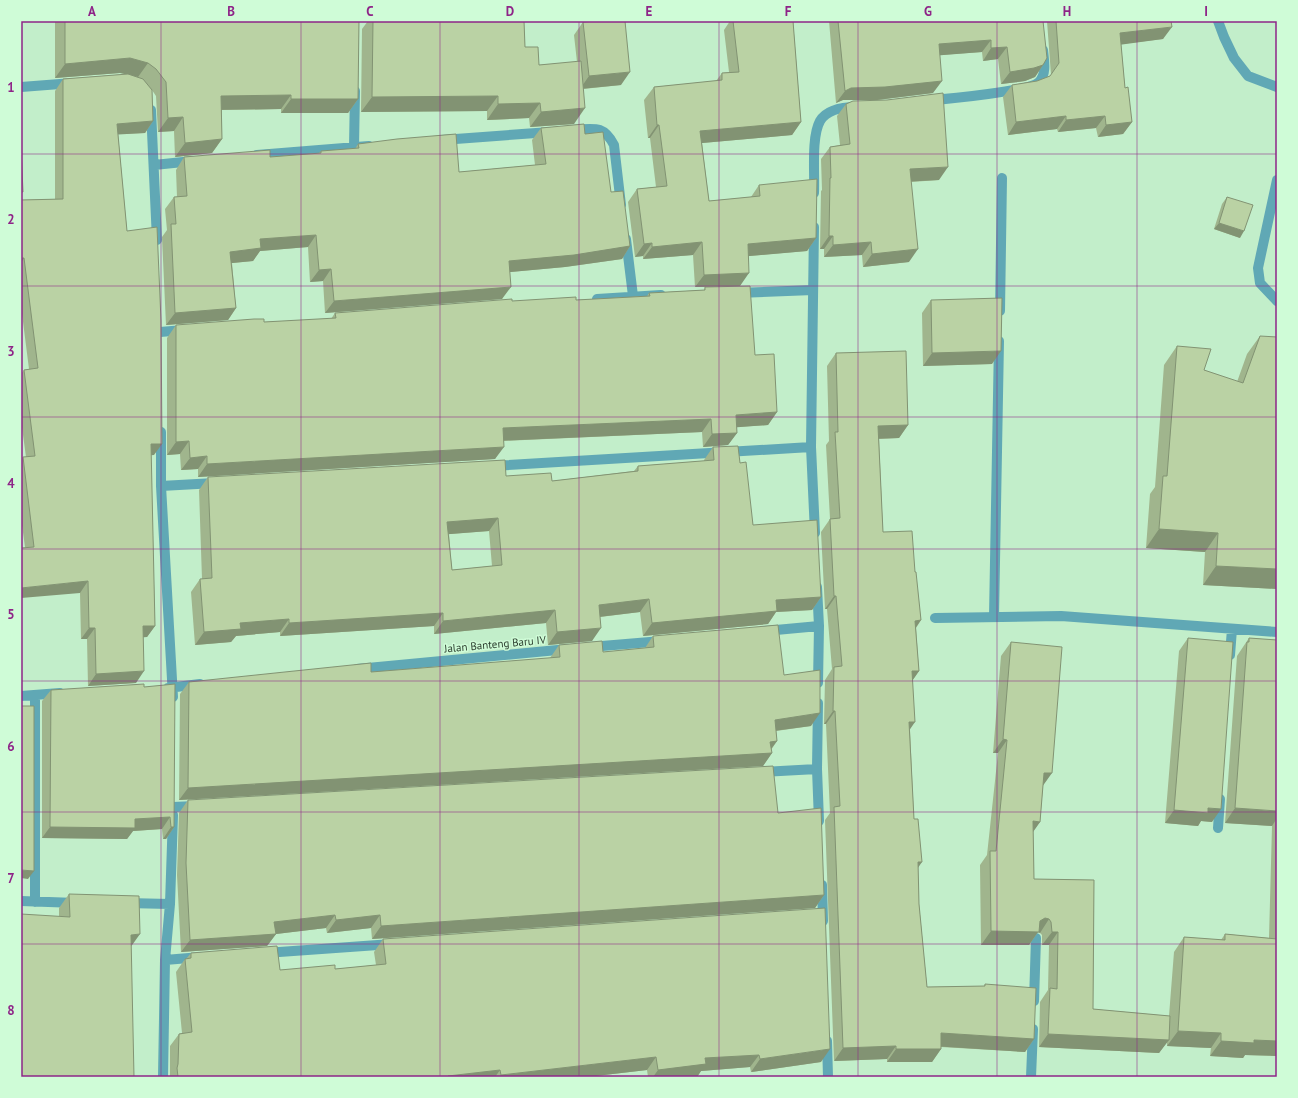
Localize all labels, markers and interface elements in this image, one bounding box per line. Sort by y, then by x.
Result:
text: A [88,3,96,20]
text: B [227,3,235,20]
text: C [366,3,374,20]
text: D [506,3,514,20]
text: E [646,3,653,20]
text: F [785,3,792,20]
text: G [924,3,932,20]
text: H [1063,3,1071,20]
text: I [1204,3,1208,20]
text: 1 [7,79,15,96]
text: 2 [7,211,15,228]
text: 3 [7,343,15,360]
text: 4 [7,475,15,492]
text: 5 [7,606,15,623]
street label: Jalan Banteng Baru IV [443,633,547,656]
text: 6 [7,738,15,755]
text: 7 [7,870,15,887]
text: 8 [7,1002,15,1019]

